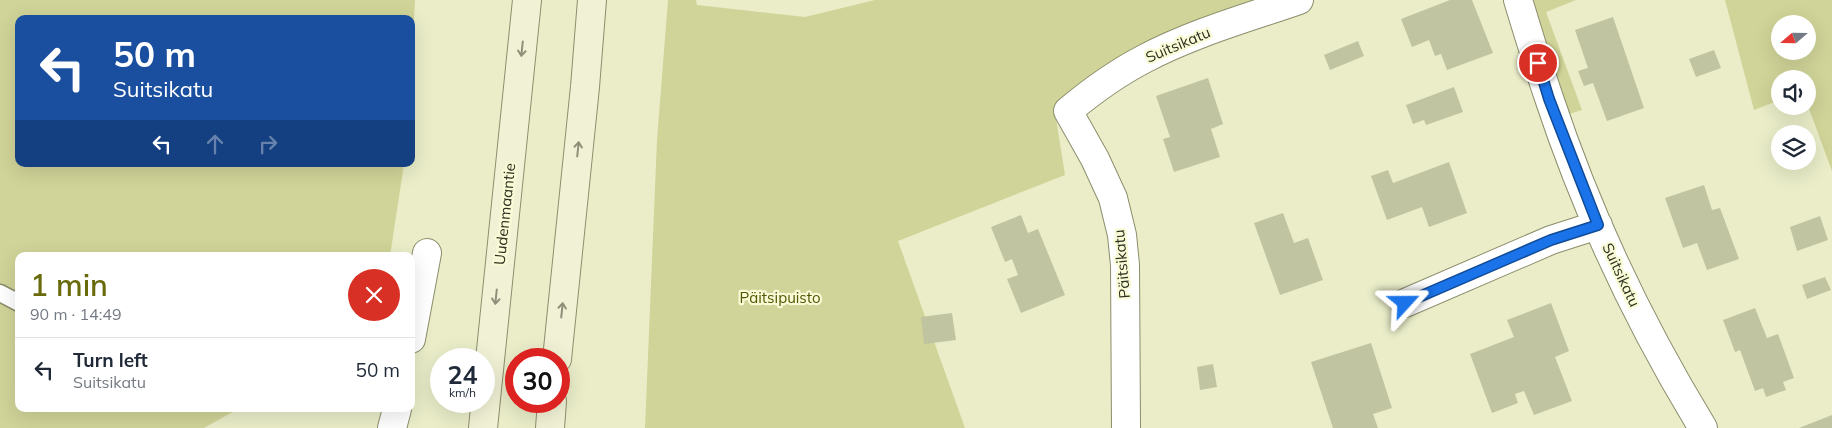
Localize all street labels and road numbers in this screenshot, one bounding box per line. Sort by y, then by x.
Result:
street label: Suitsikatu [1143,22,1213,67]
street label: Uudenmaantie [490,162,519,266]
street label: Päitsikatu [1109,229,1134,299]
street label: Suitsikatu [1598,240,1645,310]

